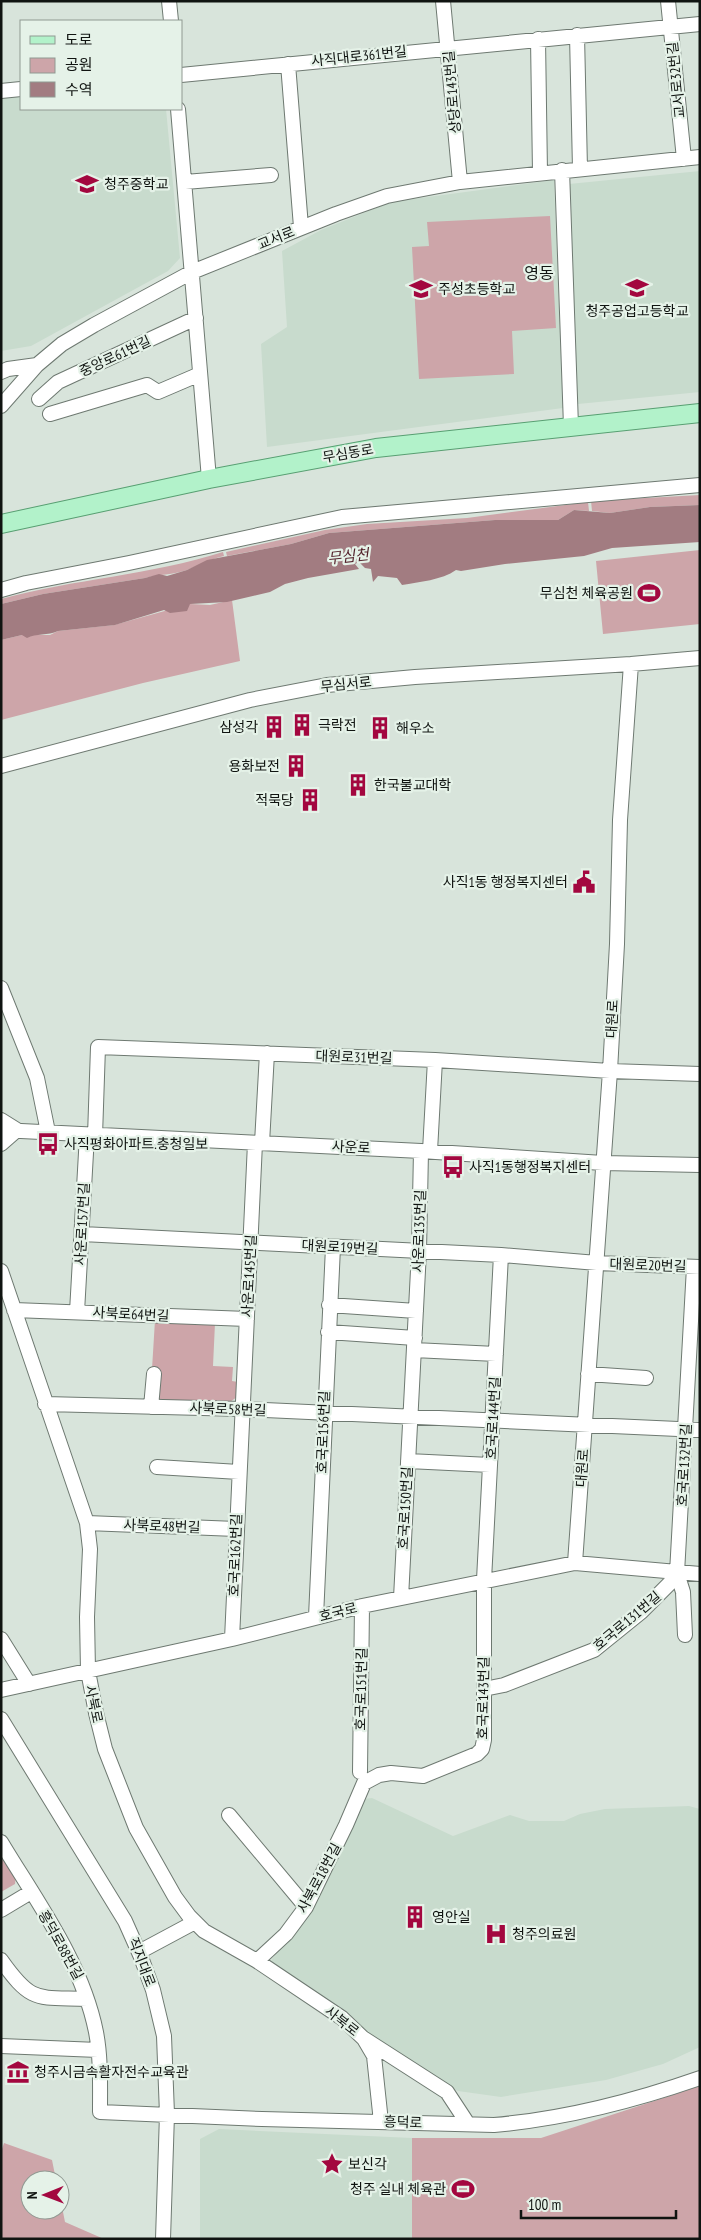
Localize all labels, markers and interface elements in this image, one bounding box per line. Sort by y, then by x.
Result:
legend [20,20,182,110]
text: 도로 [65,30,93,49]
street label: 교서로32번길 [663,41,689,119]
street label: 사직대로361번길 [310,42,408,70]
street label: 상당로143번길 [439,50,465,134]
text: 공원 [65,55,93,74]
text: 수역 [65,80,93,99]
school or university icon: 청주중학교 [74,171,100,197]
place label: 청주중학교 [104,175,169,193]
street label: 교서로 [255,222,297,254]
district label: 영동 [524,263,554,283]
school or university icon: 청주공업고등학교 [624,275,650,301]
school or university icon: 주성초등학교 [408,276,434,302]
place label: 주성초등학교 [438,280,515,298]
place label: 청주공업고등학교 [585,302,689,320]
street label: 중앙로61번길 [76,332,154,380]
street label: 무심동로 [321,440,375,466]
water label: 무심천 [326,544,372,568]
sports icon: 무심천 체육공원 [636,580,662,606]
place label: 무심천 체육공원 [540,584,633,602]
street label: 무심서로 [319,672,373,696]
building icon: 극락전 [289,712,315,738]
building icon: 삼성각 [261,714,287,740]
building icon: 해우소 [367,715,393,741]
place label: 극락전 [318,716,357,734]
place label: 삼성각 [219,718,258,736]
place label: 해우소 [396,719,435,737]
building icon: 용화보전 [283,753,309,779]
place label: 용화보전 [228,757,280,775]
building icon: 한국불교대학 [345,772,371,798]
place label: 한국불교대학 [374,776,451,794]
building icon: 적묵당 [297,787,323,813]
place label: 적묵당 [255,791,294,809]
public building icon: 사직1동 행정복지센터 [571,869,597,895]
place label: 사직1동 행정복지센터 [443,873,568,891]
street label: 대원로 [602,999,622,1039]
street label: 대원로31번길 [315,1047,393,1067]
bus stop icon: 사직평화아파트.충청일보 [35,1131,61,1157]
place label: 사직평화아파트.충청일보 [64,1135,208,1153]
street label: 사운로 [331,1137,371,1157]
bus stop icon: 사직1동행정복지센터 [440,1154,466,1180]
place label: 사직1동행정복지센터 [469,1158,591,1176]
street label: 사운로157번길 [71,1182,93,1266]
street label: 사운로135번길 [409,1189,429,1273]
street label: 사운로145번길 [238,1234,260,1318]
street label: 대원로19번길 [301,1236,379,1258]
street label: 대원로20번길 [609,1255,687,1275]
street label: 사북로64번길 [92,1303,170,1325]
street label: 호국로144번길 [482,1376,504,1460]
street label: 호국로156번길 [313,1390,333,1474]
street label: 사북로58번길 [189,1399,267,1419]
street label: 호국로132번길 [673,1423,695,1507]
street label: 대원로 [572,1448,592,1488]
street label: 호국로150번길 [394,1466,416,1550]
street label: 호국로162번길 [225,1513,245,1597]
street label: 사북로48번길 [123,1516,201,1536]
street label: 호국로131번길 [589,1587,665,1655]
street label: 호국로 [317,1599,359,1625]
street label: 호국로151번길 [351,1647,371,1731]
street label: 호국로143번길 [473,1656,493,1740]
street label: 사북로 [81,1683,107,1725]
street label: 사북로18번길 [293,1840,345,1916]
building icon: 영안실 [402,1904,428,1930]
street label: 흥덕로88번길 [34,1907,88,1983]
place label: 영안실 [432,1908,471,1926]
hospital icon: 청주의료원 [483,1921,509,1947]
place label: 청주의료원 [512,1925,576,1943]
street label: 직지대로 [124,1935,160,1989]
street label: 사북로 [321,2002,363,2040]
museum icon: 청주시금속활자전수교육관 [5,2059,31,2085]
place label: 청주시금속활자전수교육관 [34,2063,189,2081]
street label: 흥덕로 [383,2112,423,2132]
place icon: 보신각 [319,2151,345,2177]
place label: 보신각 [348,2155,387,2173]
north arrow [20,2170,70,2220]
sports icon: 청주 실내 체육관 [450,2176,476,2202]
place label: 청주 실내 체육관 [350,2180,446,2198]
scale bar [521,2188,676,2220]
text: N [23,2191,41,2199]
text: 100 m [528,2195,561,2214]

